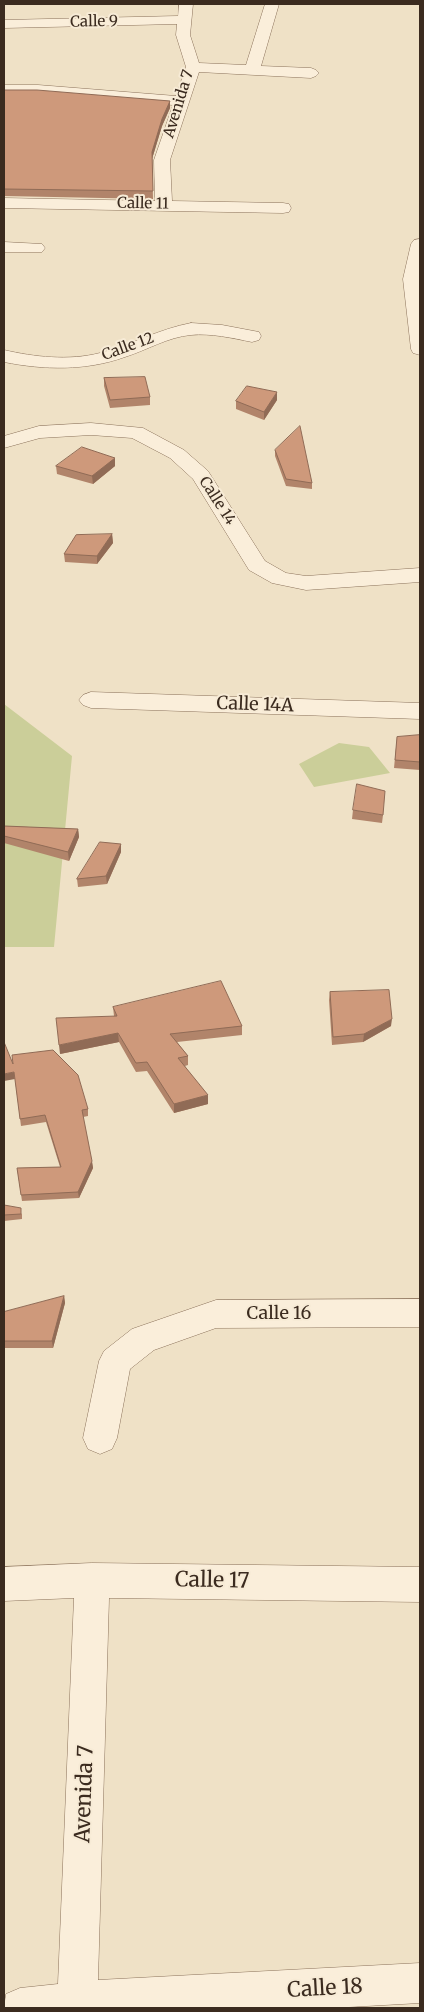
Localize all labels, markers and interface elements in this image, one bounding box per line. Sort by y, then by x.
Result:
street label: Calle 9 [70,13,118,31]
street label: Avenida 7 [160,68,198,140]
street label: Calle 11 [117,195,169,213]
street label: Calle 12 [99,329,157,365]
street label: Calle 14 [195,473,239,529]
street label: Calle 14A [216,693,294,717]
street label: Calle 16 [247,1303,311,1325]
street label: Calle 17 [175,1568,249,1594]
street label: Avenida 7 [71,1745,99,1843]
street label: Calle 18 [287,1974,363,2004]

